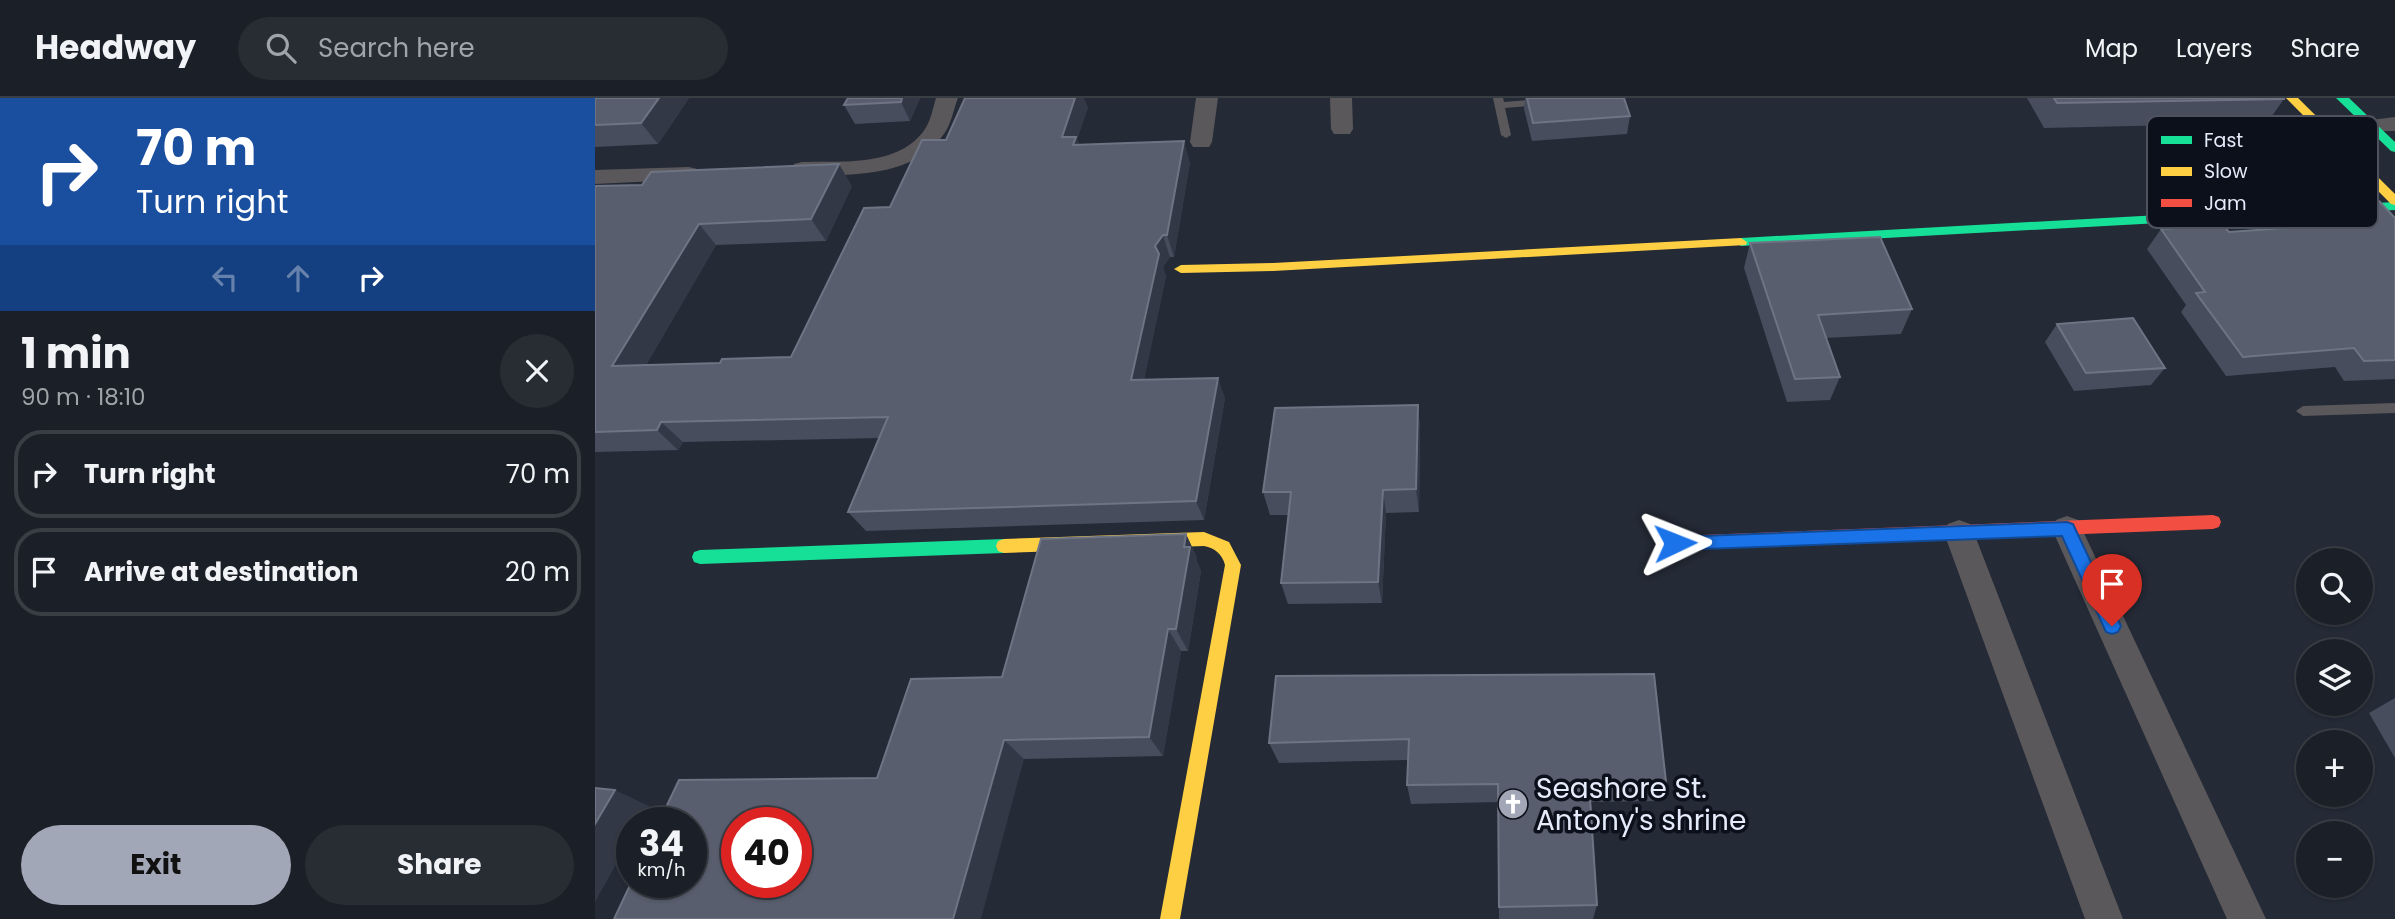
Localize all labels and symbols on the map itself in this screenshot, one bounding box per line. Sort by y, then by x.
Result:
legend [2147,116,2378,228]
text: Fast [2204,127,2243,154]
text: Slow [2204,158,2248,185]
text: Jam [2204,190,2246,217]
position arrow [1638,506,1712,580]
pin [2082,554,2142,626]
place label: Seashore St. Antony's shrine [1536,769,1746,840]
church icon: Seashore St. Antony's shrine [1496,787,1530,821]
speed limit sign: 40 [721,807,812,898]

